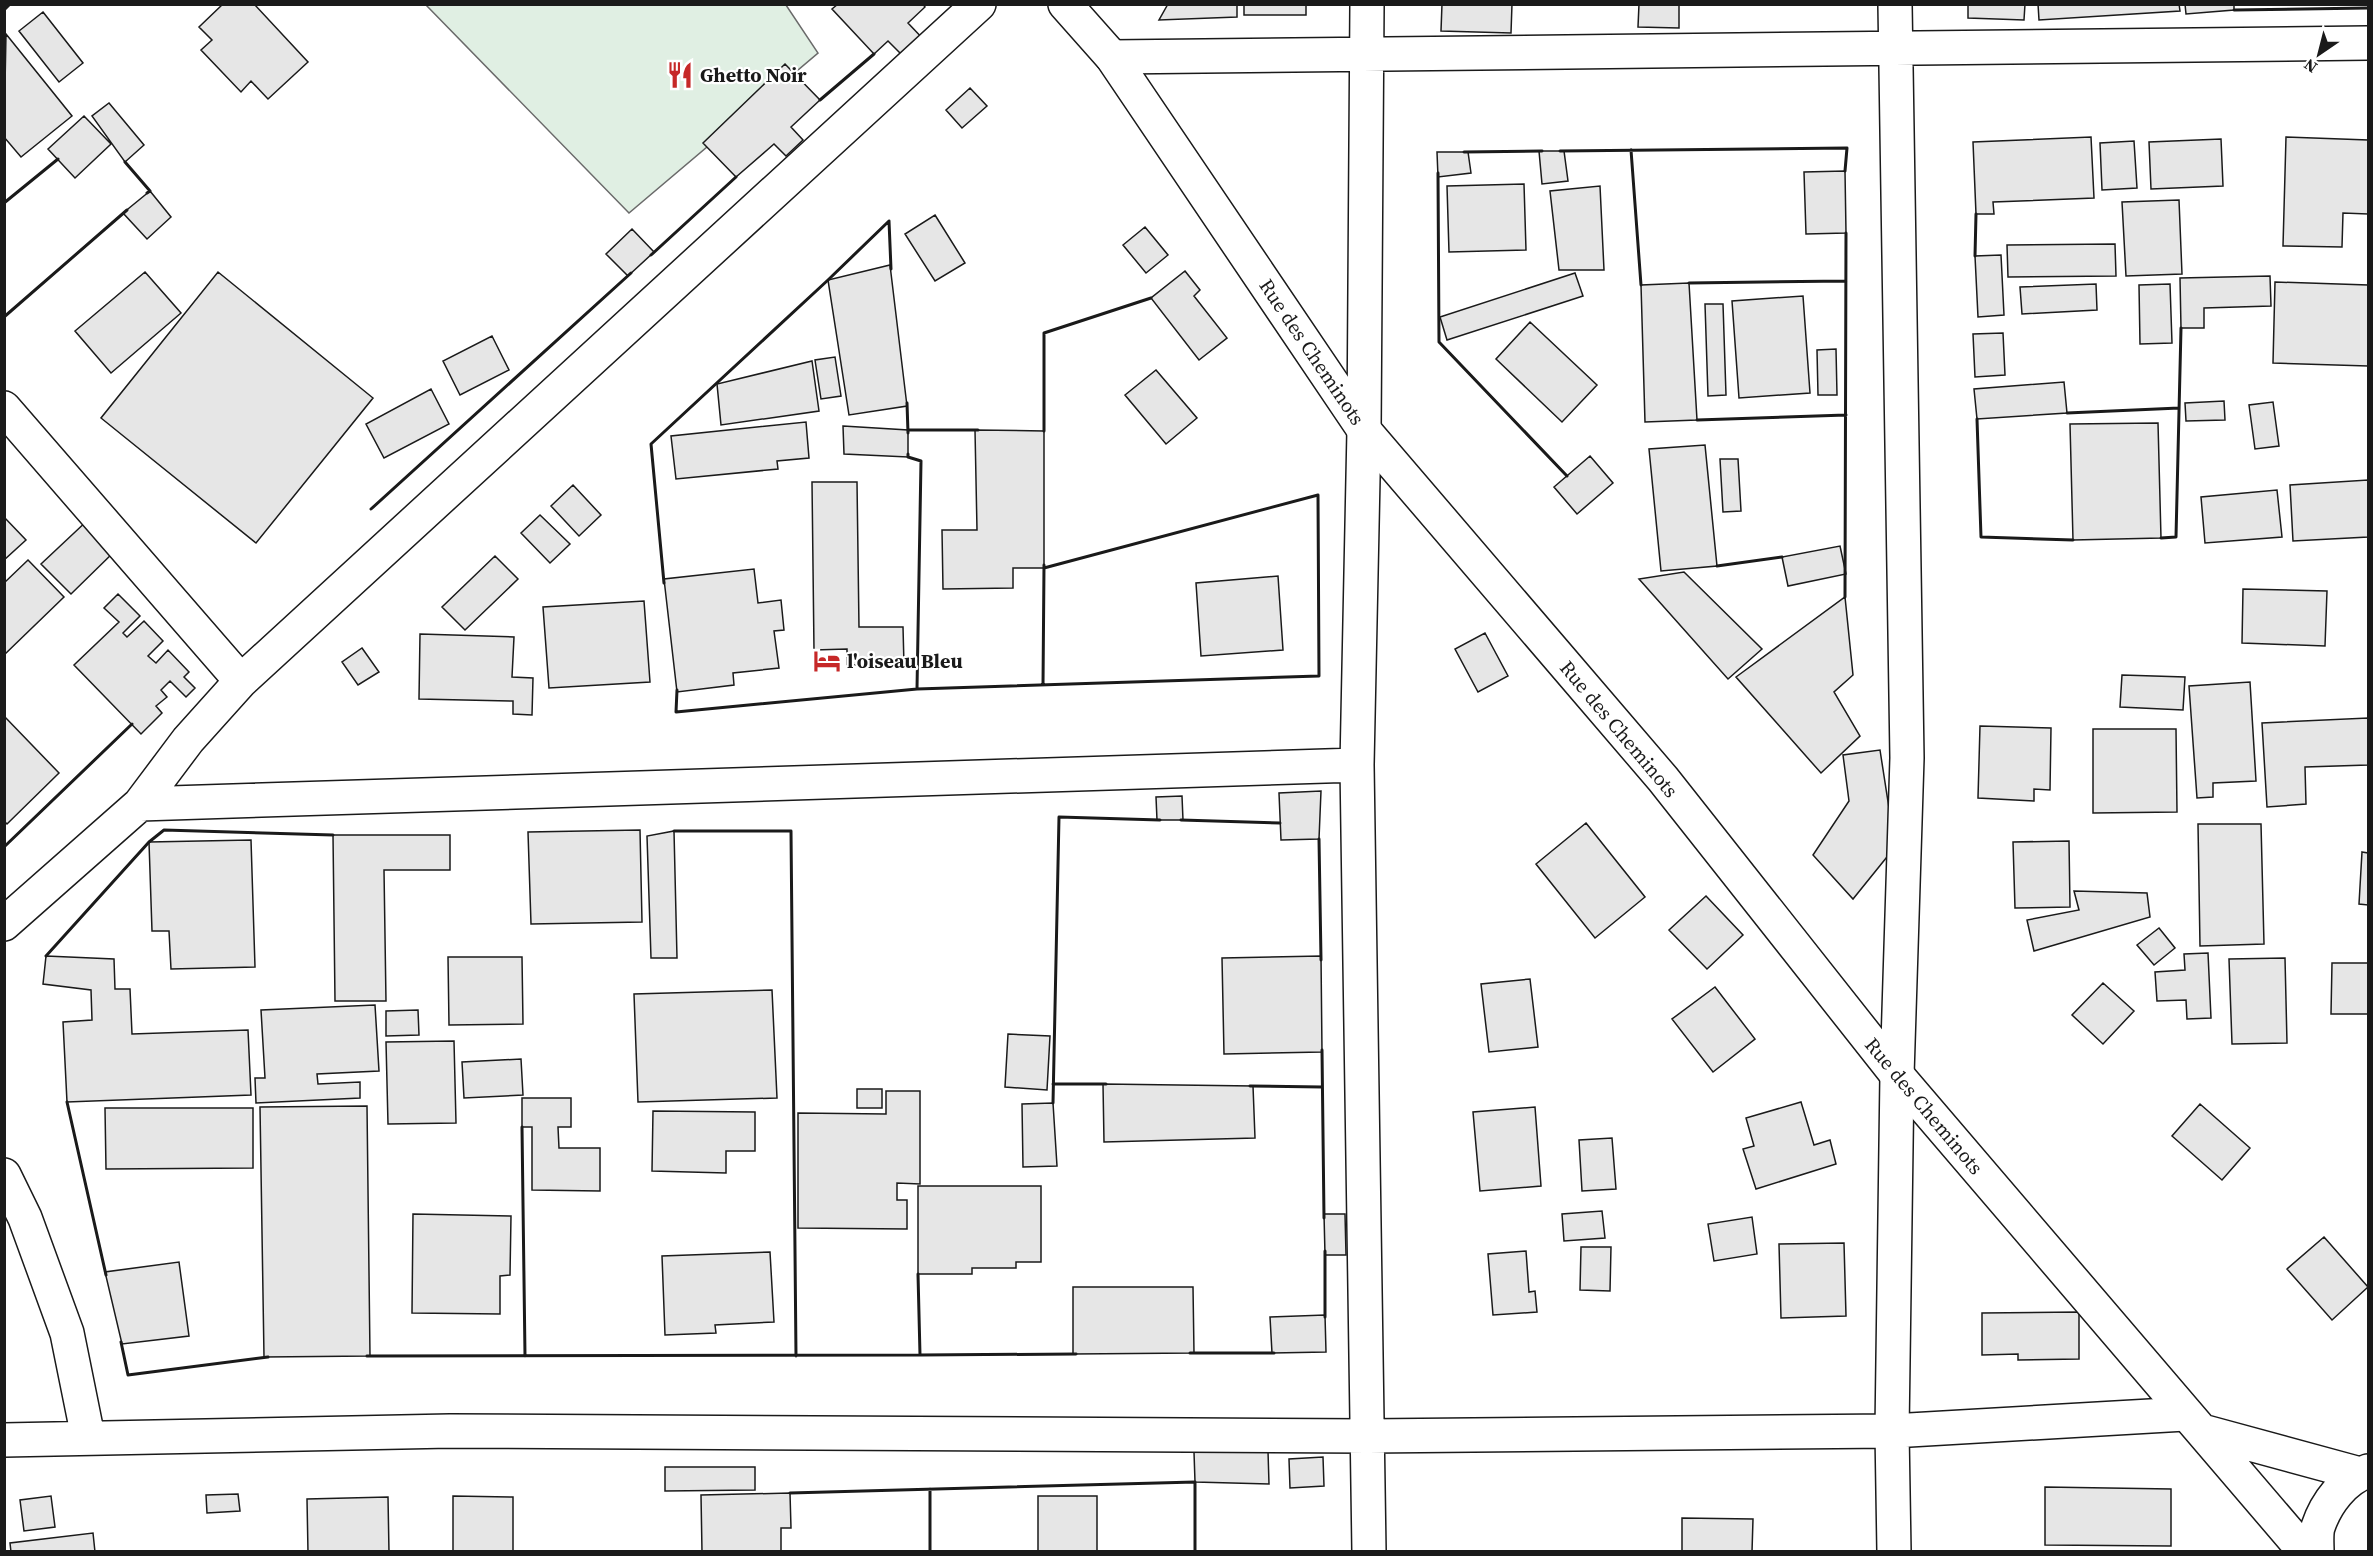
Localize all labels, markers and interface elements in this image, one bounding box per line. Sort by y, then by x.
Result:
north arrow [2289,24,2349,84]
text: N [2299,54,2321,79]
restaurant icon: Ghetto Noir [665,60,695,90]
place label: Ghetto Noir [700,61,807,89]
street label: Rue des Cheminots [1253,273,1371,431]
hotel icon: l'oiseau Bleu [812,646,842,676]
place label: l'oiseau Bleu [847,647,963,675]
street label: Rue des Cheminots [1553,655,1685,803]
street label: Rue des Cheminots [1858,1032,1990,1180]

